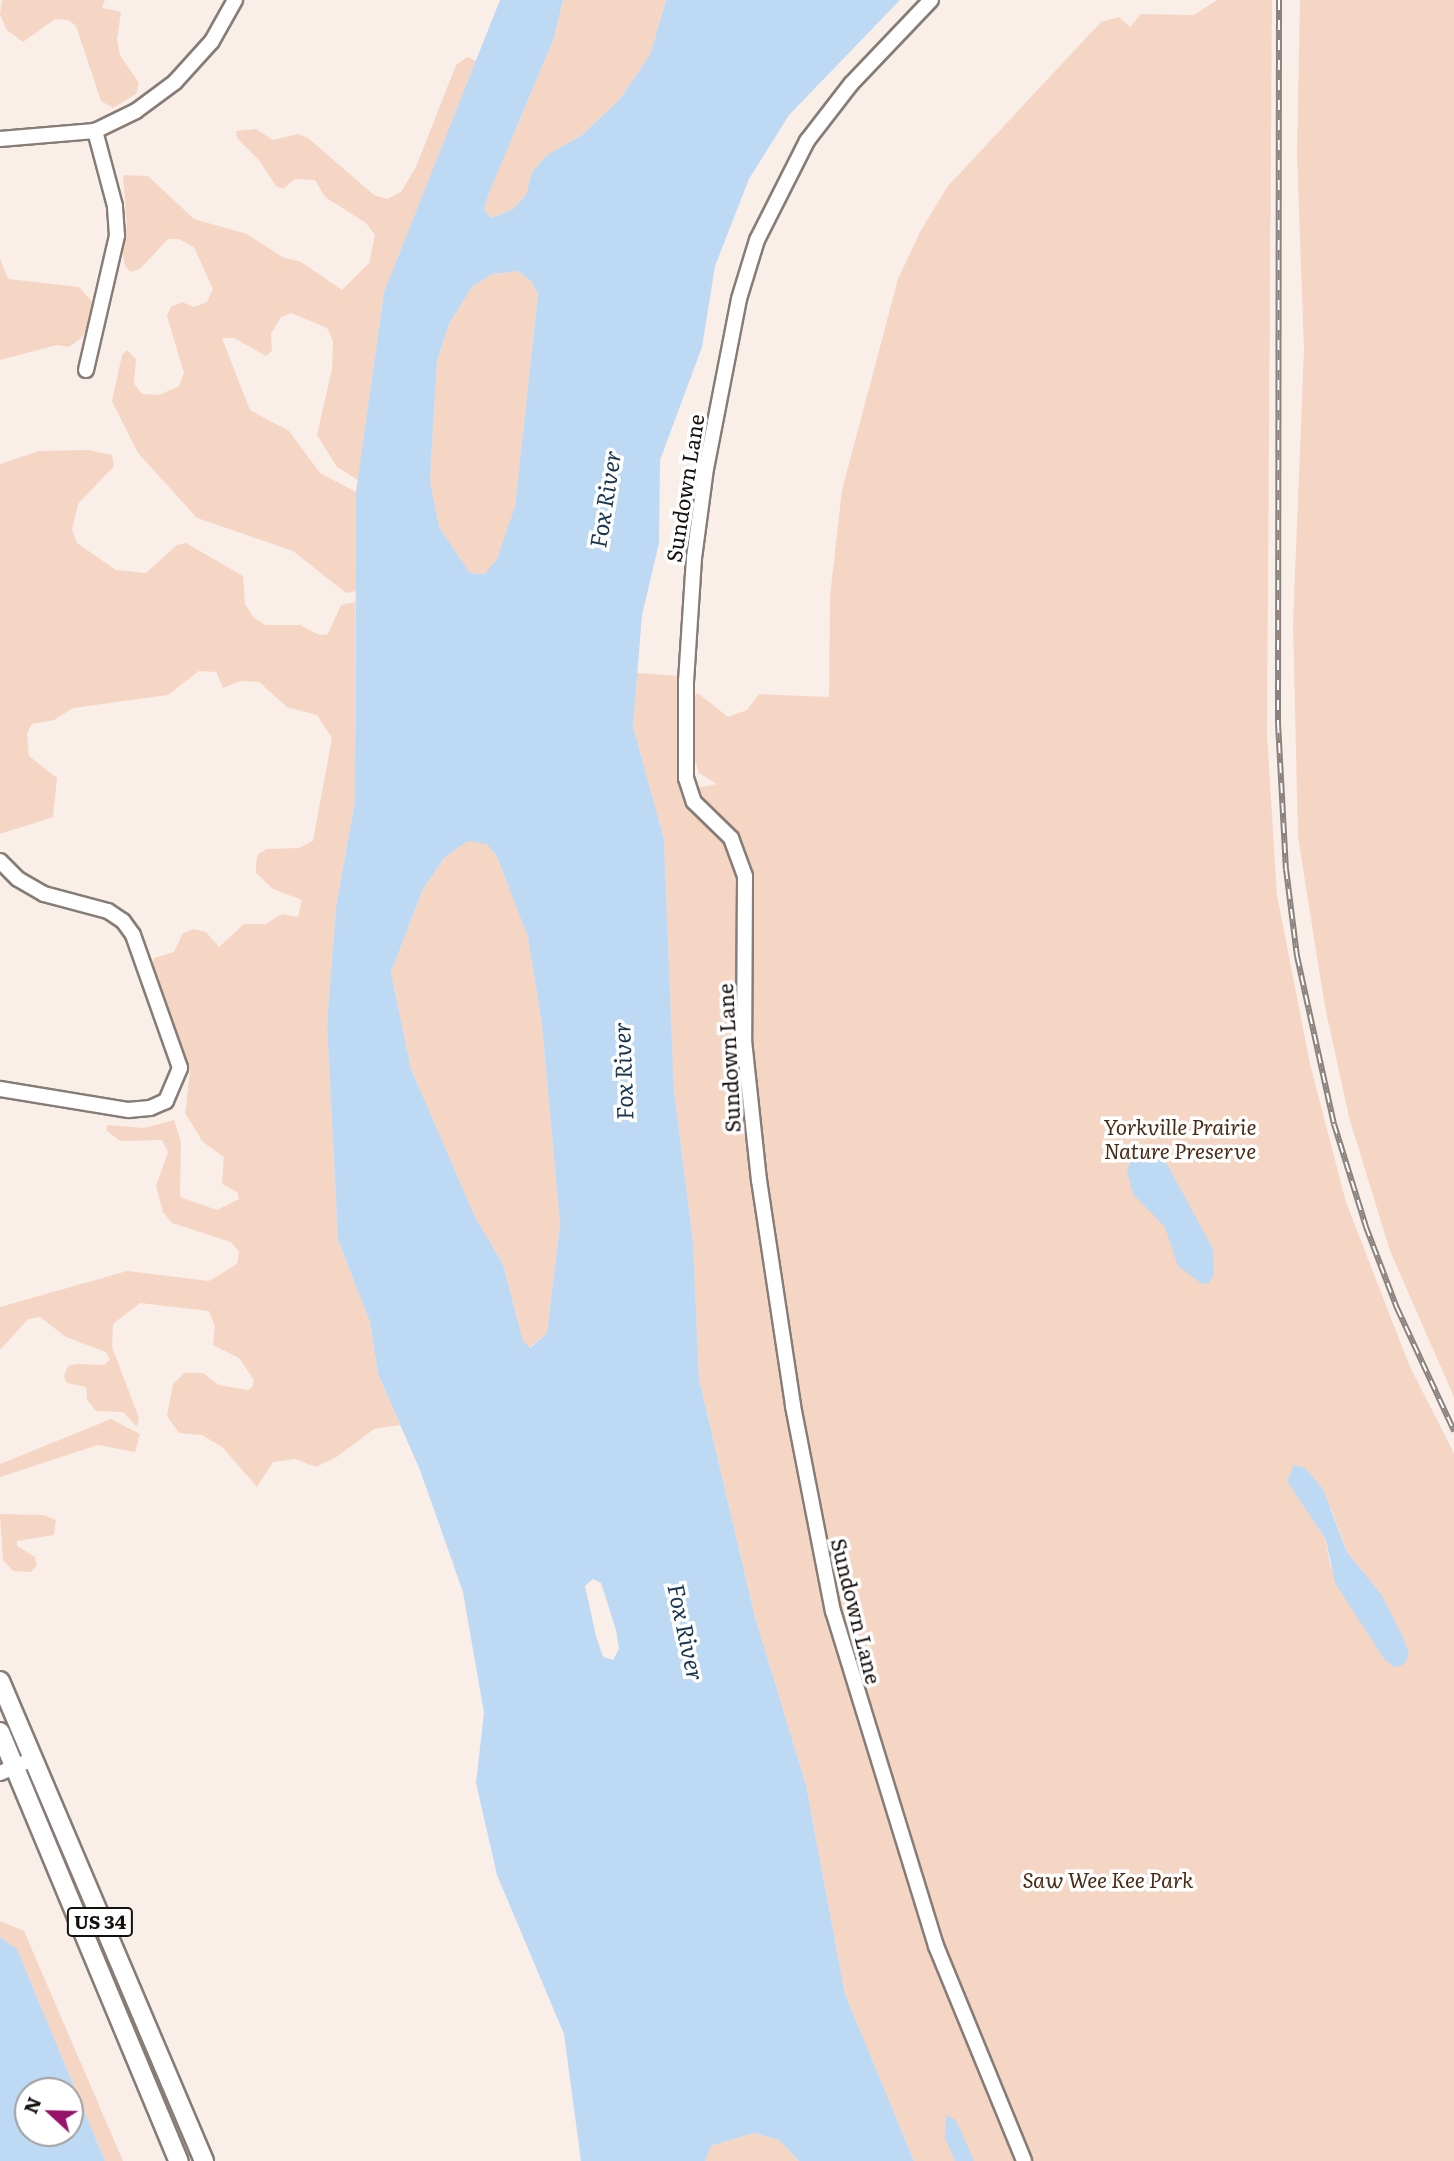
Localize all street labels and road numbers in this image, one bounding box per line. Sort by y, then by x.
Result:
street label: Sundown Lane [660,412,708,564]
street label: Sundown Lane [712,983,744,1133]
street label: Sundown Lane [827,1535,887,1687]
road number: US 34 [67,1906,133,1938]

